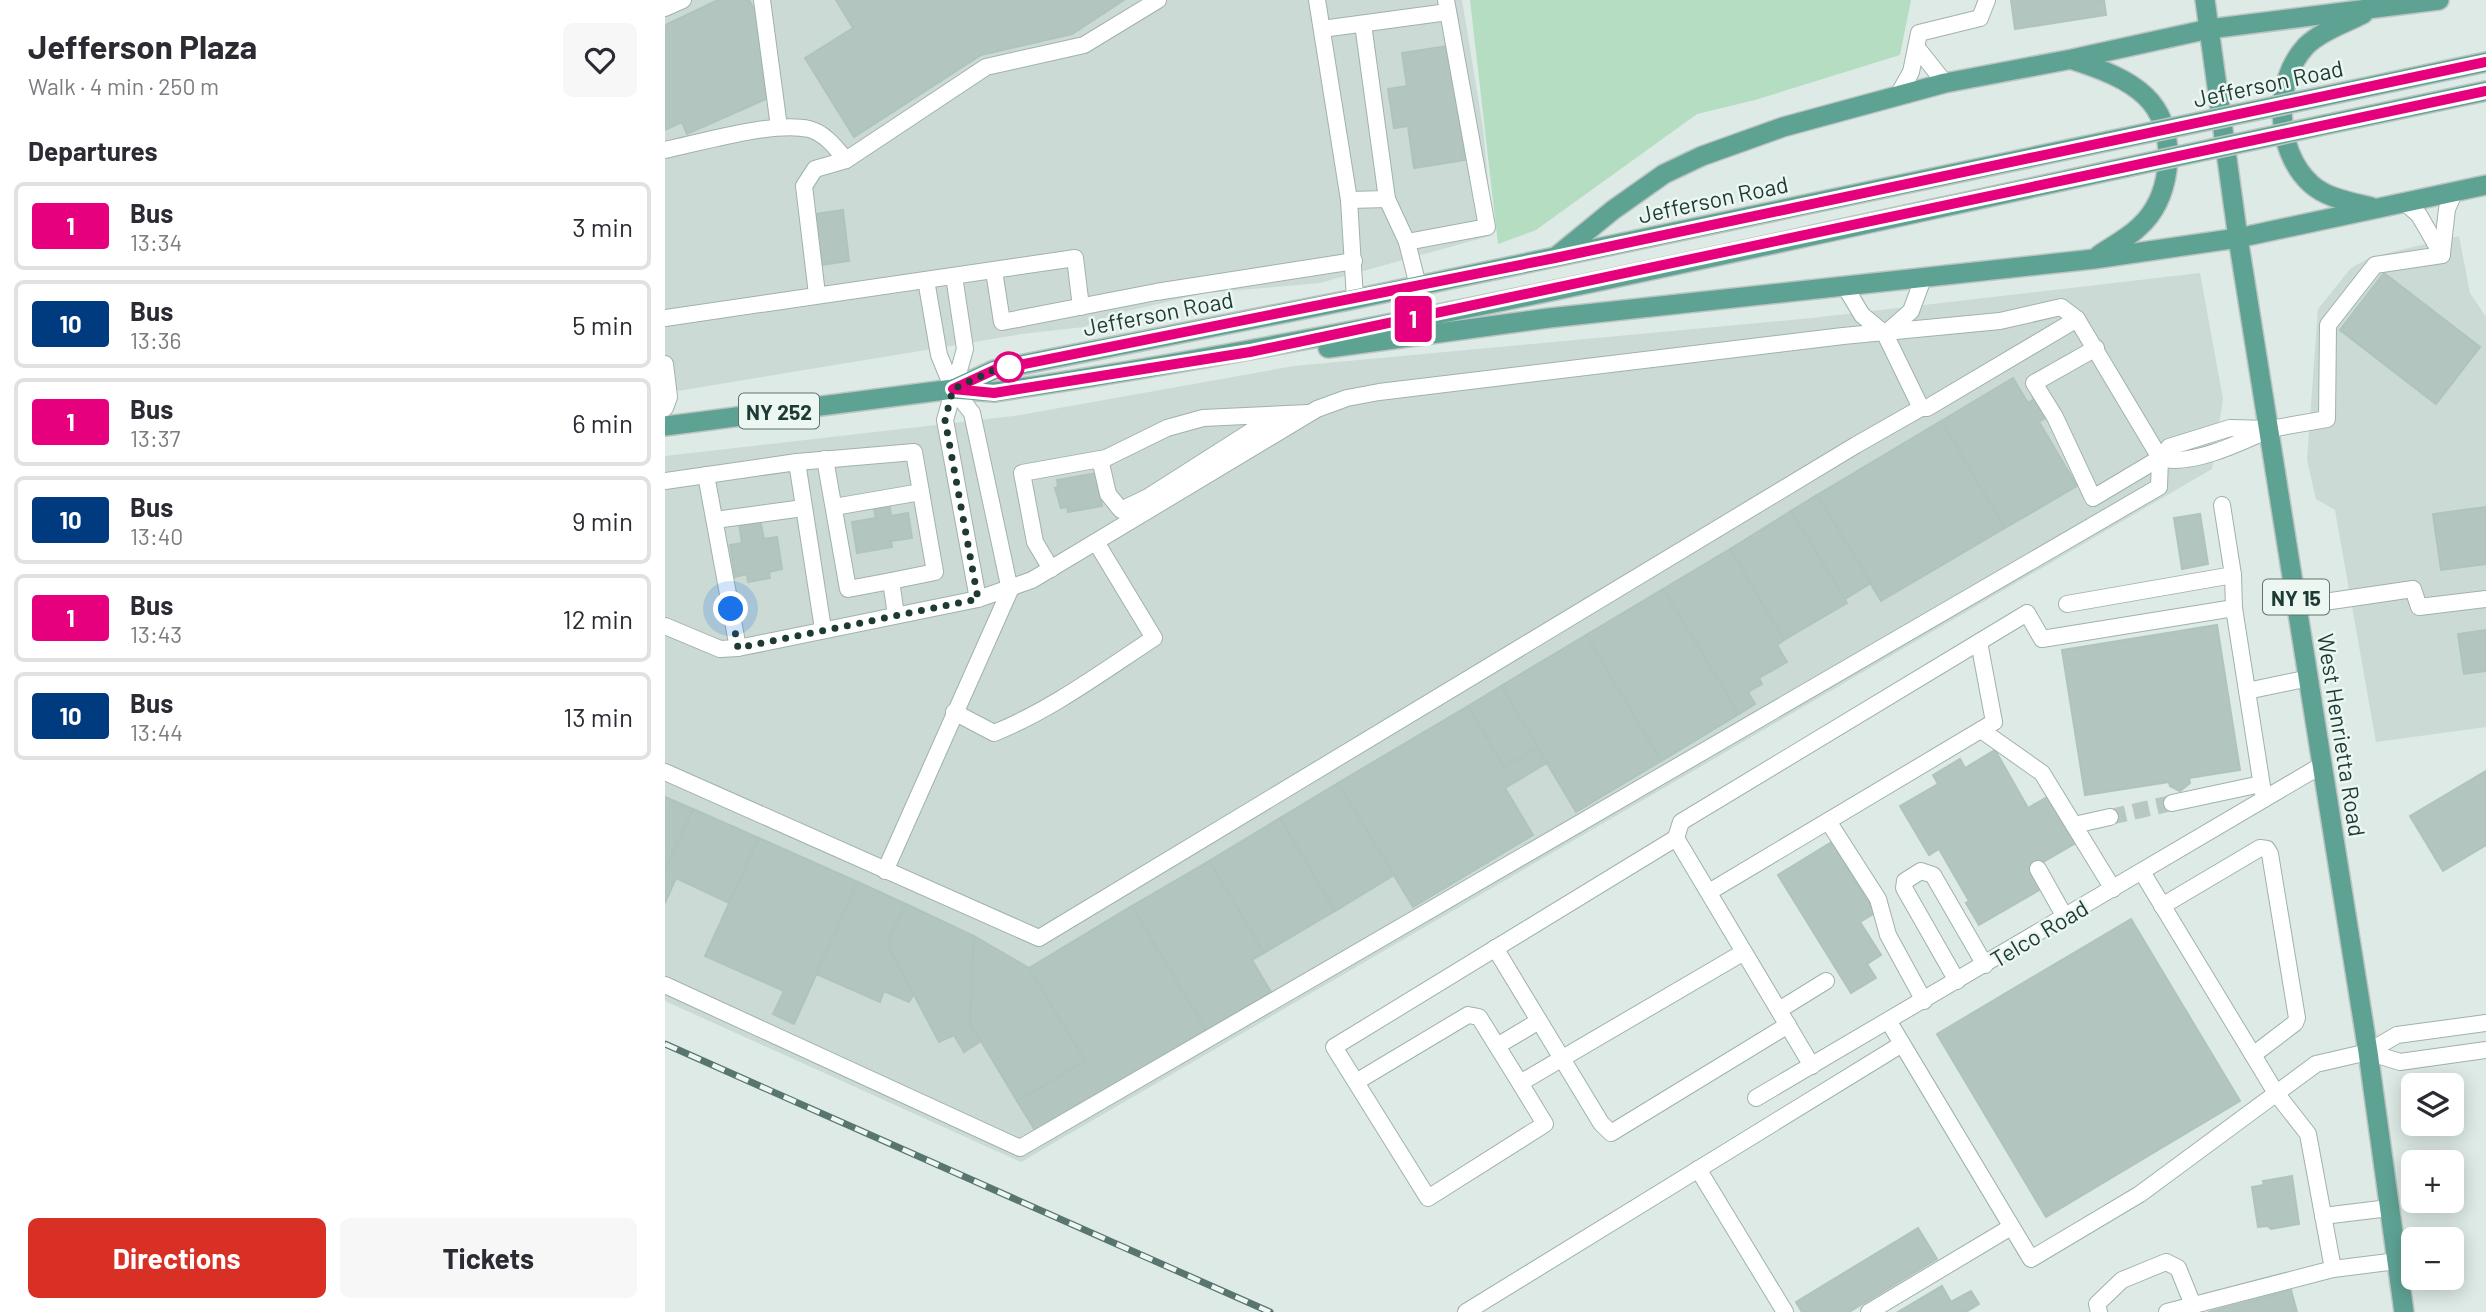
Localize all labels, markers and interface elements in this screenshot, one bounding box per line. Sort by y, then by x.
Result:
button: heart [563,23,637,97]
text: Jefferson Plaza [28,26,257,66]
street label: Jefferson Road [2190,53,2346,113]
text: Walk · 4 min · 250 m [28,72,219,100]
text: Departures [28,135,158,166]
street label: Jefferson Road [1635,169,1791,229]
text: Bus [130,197,173,228]
text: 1 [66,211,75,240]
text: 3 min [572,211,633,242]
text: 13:34 [130,228,182,256]
street label: Jefferson Road [1080,285,1236,341]
text: Bus [130,295,173,326]
line badge: 1 [1390,296,1436,342]
text: 1 [1409,304,1417,333]
text: 10 [59,309,82,338]
text: 5 min [572,309,633,340]
text: 13:36 [130,326,181,354]
unlabelled marker [994,352,1024,382]
text: Bus [130,393,173,424]
road number: NY 252 [739,394,819,428]
text: 1 [66,407,75,436]
text: 6 min [572,407,633,438]
text: 13:37 [130,424,180,452]
text: Bus [130,491,173,522]
text: 10 [59,505,82,534]
text: 9 min [572,505,633,536]
text: 13:40 [130,522,183,550]
road number: NY 15 [2263,580,2329,614]
text: Bus [130,589,173,620]
your location [713,591,748,626]
text: 1 [66,603,75,632]
text: 12 min [563,603,633,634]
text: 13:43 [130,620,182,648]
street label: West Henrietta Road [2312,632,2372,838]
text: Bus [130,687,173,718]
text: 10 [59,701,82,730]
text: 13 min [563,701,633,732]
text: 13:44 [130,718,183,746]
street label: Telco Road [1985,893,2093,973]
map controls [2401,1073,2464,1290]
button: layers [2401,1073,2464,1136]
button: + [2401,1150,2464,1213]
button: Directions [28,1218,326,1298]
button: Tickets [340,1218,637,1298]
button: − [2401,1227,2464,1290]

